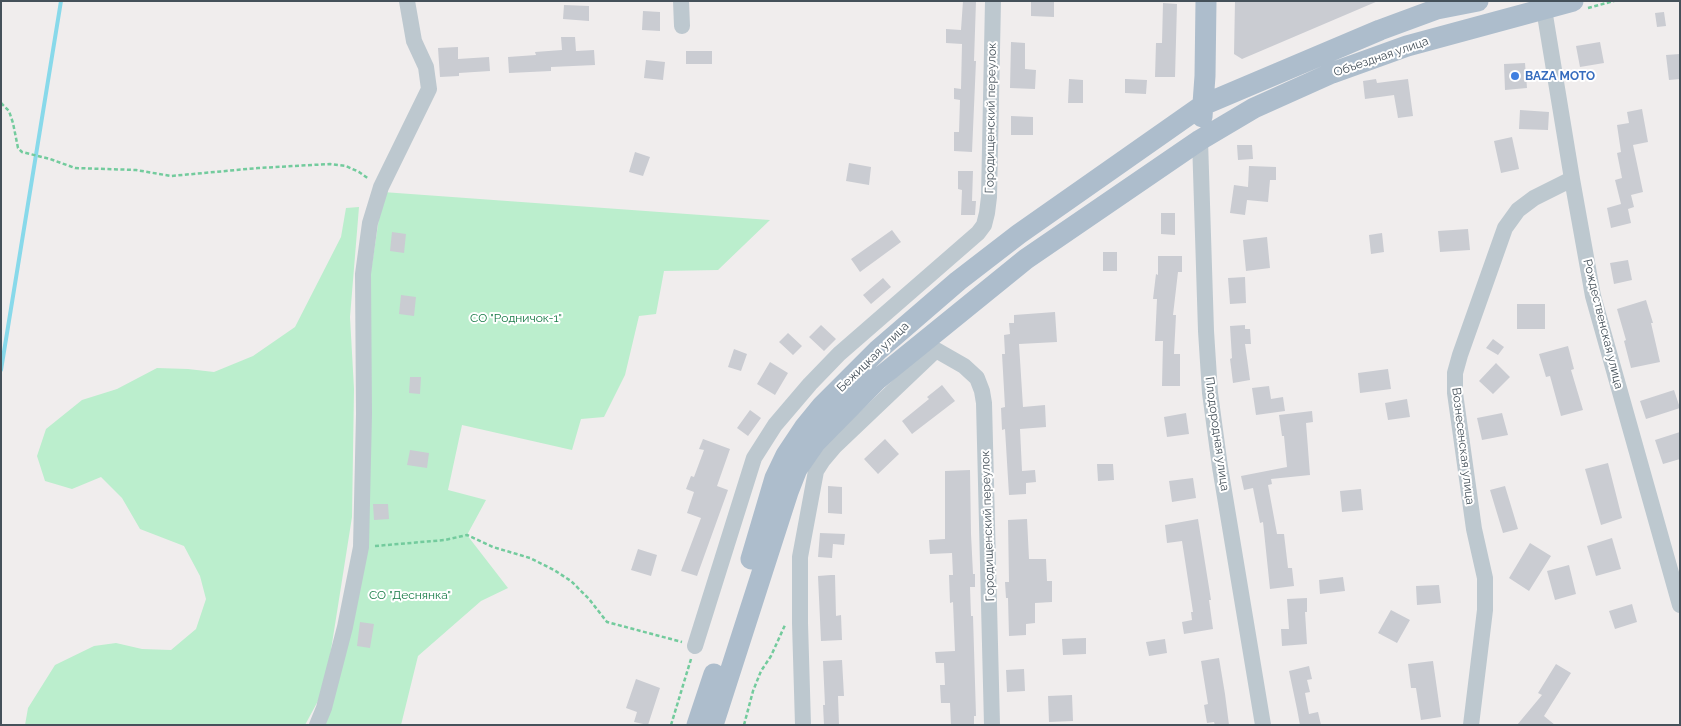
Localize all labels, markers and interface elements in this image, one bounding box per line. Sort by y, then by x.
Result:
street label: Объездная улица [1332,34,1430,80]
street label: Городищенский переулок [982,42,1000,194]
place label: BAZA MOTO [1525,69,1595,83]
marker: BAZA MOTO [1509,70,1521,82]
street label: Рождественская улица [1580,258,1626,390]
park label: СО "Родничок-1" [470,311,562,325]
street label: Бежицкая улица [834,319,912,395]
street label: Плодородная улица [1202,376,1232,492]
street label: Вознесенская улица [1449,387,1477,505]
street label: Городищенский переулок [978,450,998,602]
park label: СО "Деснянка" [369,588,451,602]

